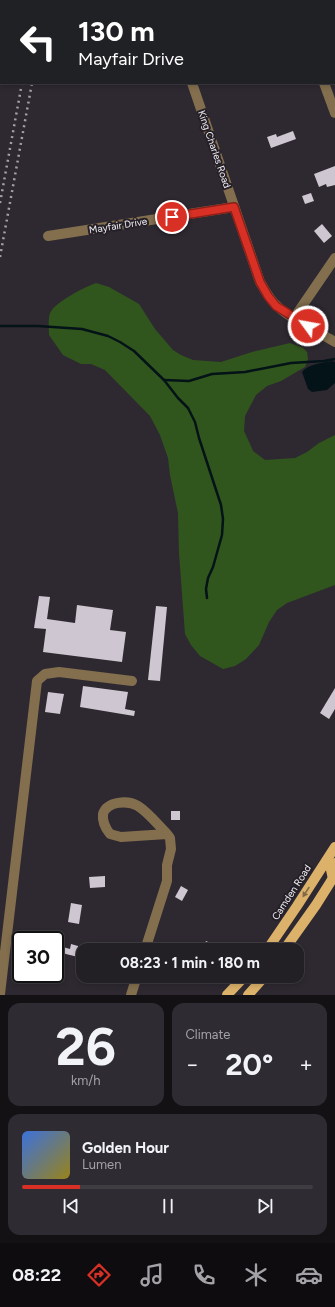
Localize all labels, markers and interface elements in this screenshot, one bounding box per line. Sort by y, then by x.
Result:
text: 130 m [78,14,155,48]
icon: left [12,16,64,68]
text: Mayfair Drive [78,48,184,70]
street label: King Charles Road [195,109,234,190]
pin [155,200,189,234]
icon: arrive [161,206,183,228]
street label: Mayfair Drive [88,214,149,237]
position arrow [287,305,329,347]
street label: Camden Road [269,862,314,922]
one-way arrow [303,886,310,898]
speed limit sign: 30 [12,931,64,983]
text: 08:23 · 1 min · 180 m [120,954,260,972]
text: 26 [56,1016,116,1078]
text: Climate [186,1027,230,1042]
text: 20° [225,1046,273,1083]
text: − [186,1051,199,1078]
text: + [299,1051,313,1078]
text: km/h [71,1073,101,1088]
text: Golden Hour [82,1139,169,1157]
text: Lumen [82,1157,121,1172]
icon: previous [60,1195,82,1217]
icon: pause [157,1195,179,1217]
icon: next [254,1195,276,1217]
icon: directions [85,1261,113,1289]
icon: music [138,1261,166,1289]
icon: phone [190,1261,218,1289]
icon: climate [242,1261,270,1289]
icon: car [295,1261,323,1289]
text: 08:22 [12,1264,61,1286]

